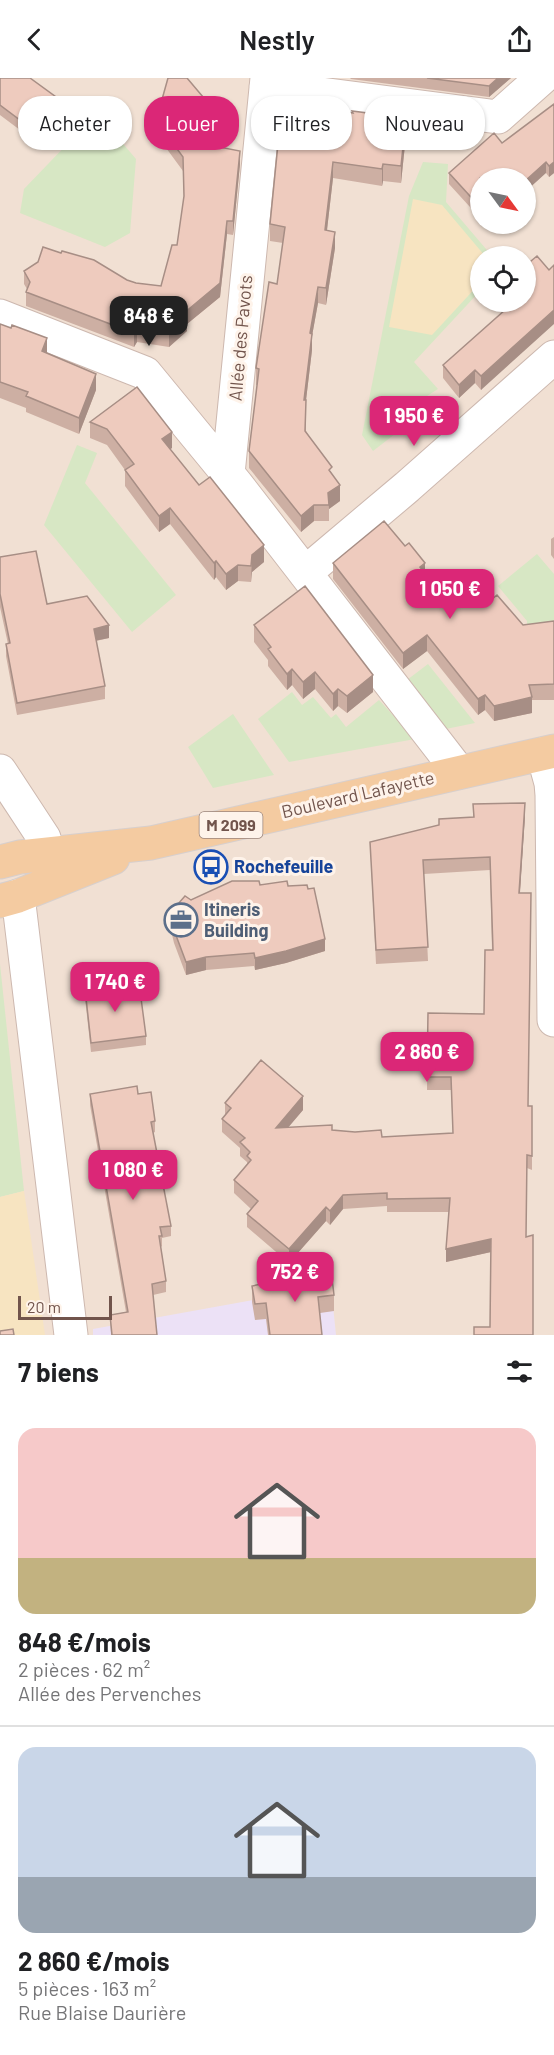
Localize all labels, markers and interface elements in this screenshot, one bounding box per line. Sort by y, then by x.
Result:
icon: back [18,23,51,56]
text: Nestly [239,23,315,55]
icon: share [503,23,536,56]
chip: Acheter [18,96,132,150]
chip: Louer [144,96,239,150]
chip: Filtres [251,96,352,150]
chip: Nouveau [364,96,485,150]
north arrow [470,168,536,234]
map controls [470,168,536,312]
button: locate [470,246,536,312]
street label: Allée des Pavots [224,274,256,402]
pin: 848 € [107,296,191,347]
text: 848 € [124,303,174,327]
pin: 1 950 € [359,396,469,447]
text: 1 950 € [384,403,444,427]
pin: 1 050 € [395,569,505,620]
text: 1 050 € [419,576,481,600]
street label: Boulevard Lafayette [279,766,436,822]
road number: M 2099 [200,812,262,838]
bus stop icon: Rochefeuille [193,849,229,885]
place label: Rochefeuille [234,855,333,877]
place label: Itineris Building [204,898,268,941]
office icon: Itineris Building [163,902,199,938]
pin: 1 740 € [60,962,170,1013]
text: 1 740 € [84,969,146,993]
pin: 2 860 € [372,1032,482,1083]
text: 2 860 € [395,1039,459,1063]
pin: 1 080 € [78,1150,188,1201]
text: 1 080 € [102,1157,164,1181]
pin: 752 € [253,1252,337,1303]
text: 752 € [271,1259,319,1283]
scale bar [18,1293,112,1320]
text: 20 m [27,1297,61,1316]
icon: filters [503,1355,536,1388]
text: 7 biens [18,1356,99,1387]
icon: home [223,1467,331,1575]
text: 848 €/mois [18,1626,151,1657]
text: 2 pièces · 62 m² [18,1657,150,1681]
text: Allée des Pervenches [18,1681,201,1705]
icon: home [223,1786,331,1894]
text: 2 860 €/mois [18,1945,170,1976]
text: 5 pièces · 163 m² [18,1976,156,2000]
text: Rue Blaise Daurière [18,2000,186,2024]

